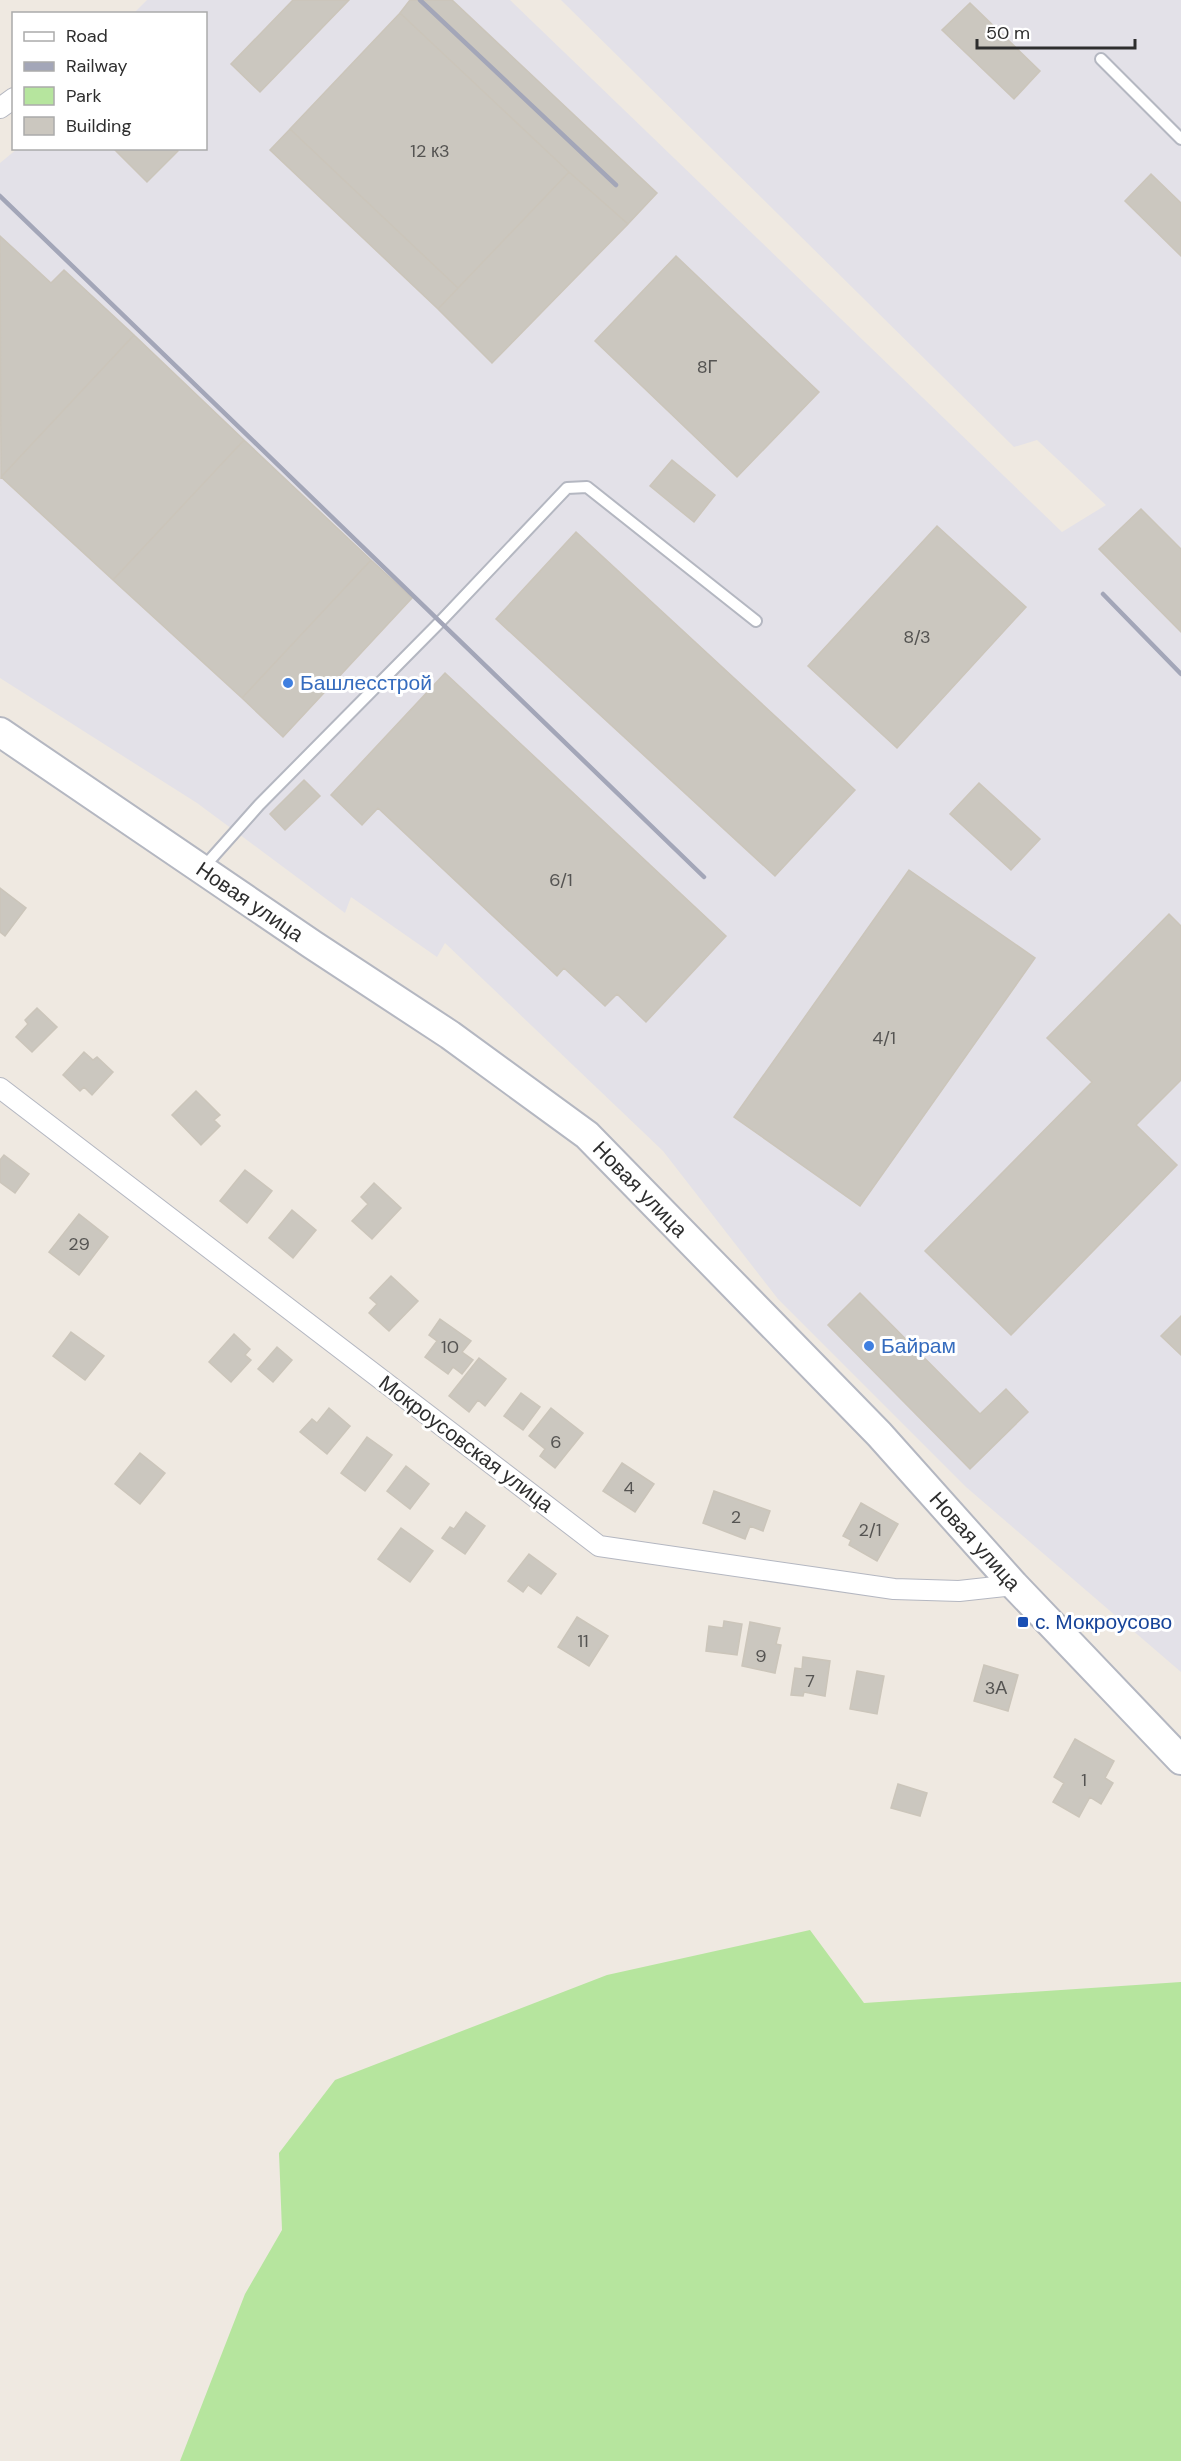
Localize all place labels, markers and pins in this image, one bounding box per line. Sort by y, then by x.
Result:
place label: Башлесстрой [300,669,432,697]
marker: Башлесстрой [281,676,295,690]
place label: Байрам [881,1332,956,1360]
marker: Байрам [862,1339,876,1353]
place label: с. Мокроусово [1035,1608,1172,1636]
marker: с. Мокроусово [1016,1615,1030,1629]

